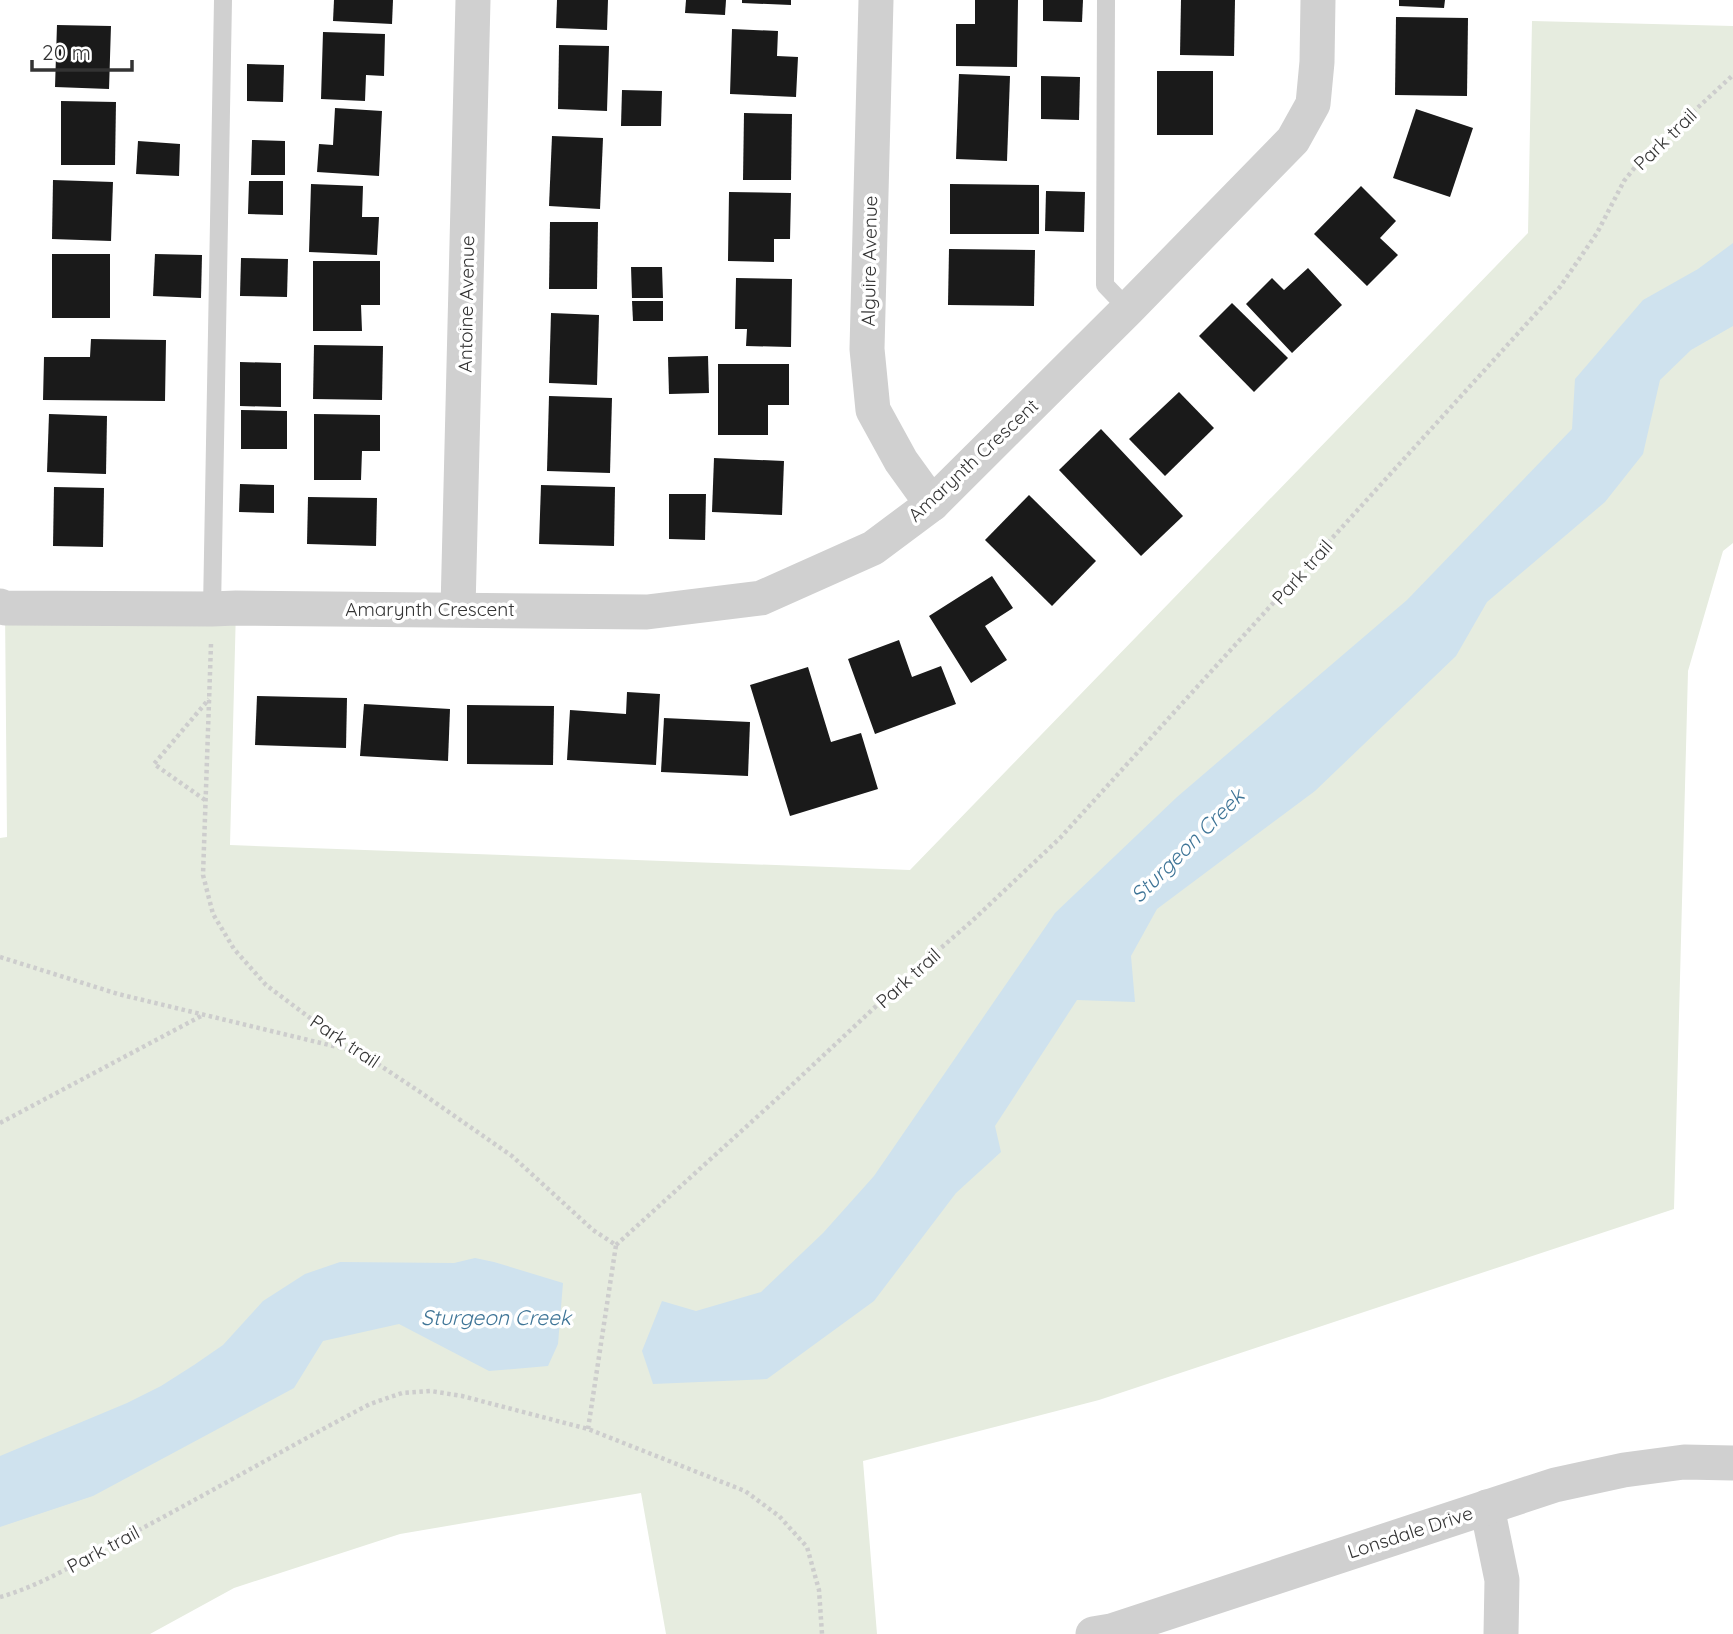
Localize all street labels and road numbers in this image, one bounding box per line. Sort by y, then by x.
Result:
street label: Park trail [1628,103,1702,175]
street label: Alguire Avenue [856,195,882,327]
street label: Antoine Avenue [453,235,479,373]
street label: Amarynth Crescent [903,393,1043,527]
street label: Park trail [1267,535,1337,609]
street label: Amarynth Crescent [345,597,515,621]
street label: Park trail [871,943,945,1013]
street label: Park trail [306,1009,384,1073]
street label: Lonsdale Drive [1344,1500,1476,1564]
street label: Park trail [63,1520,143,1578]

